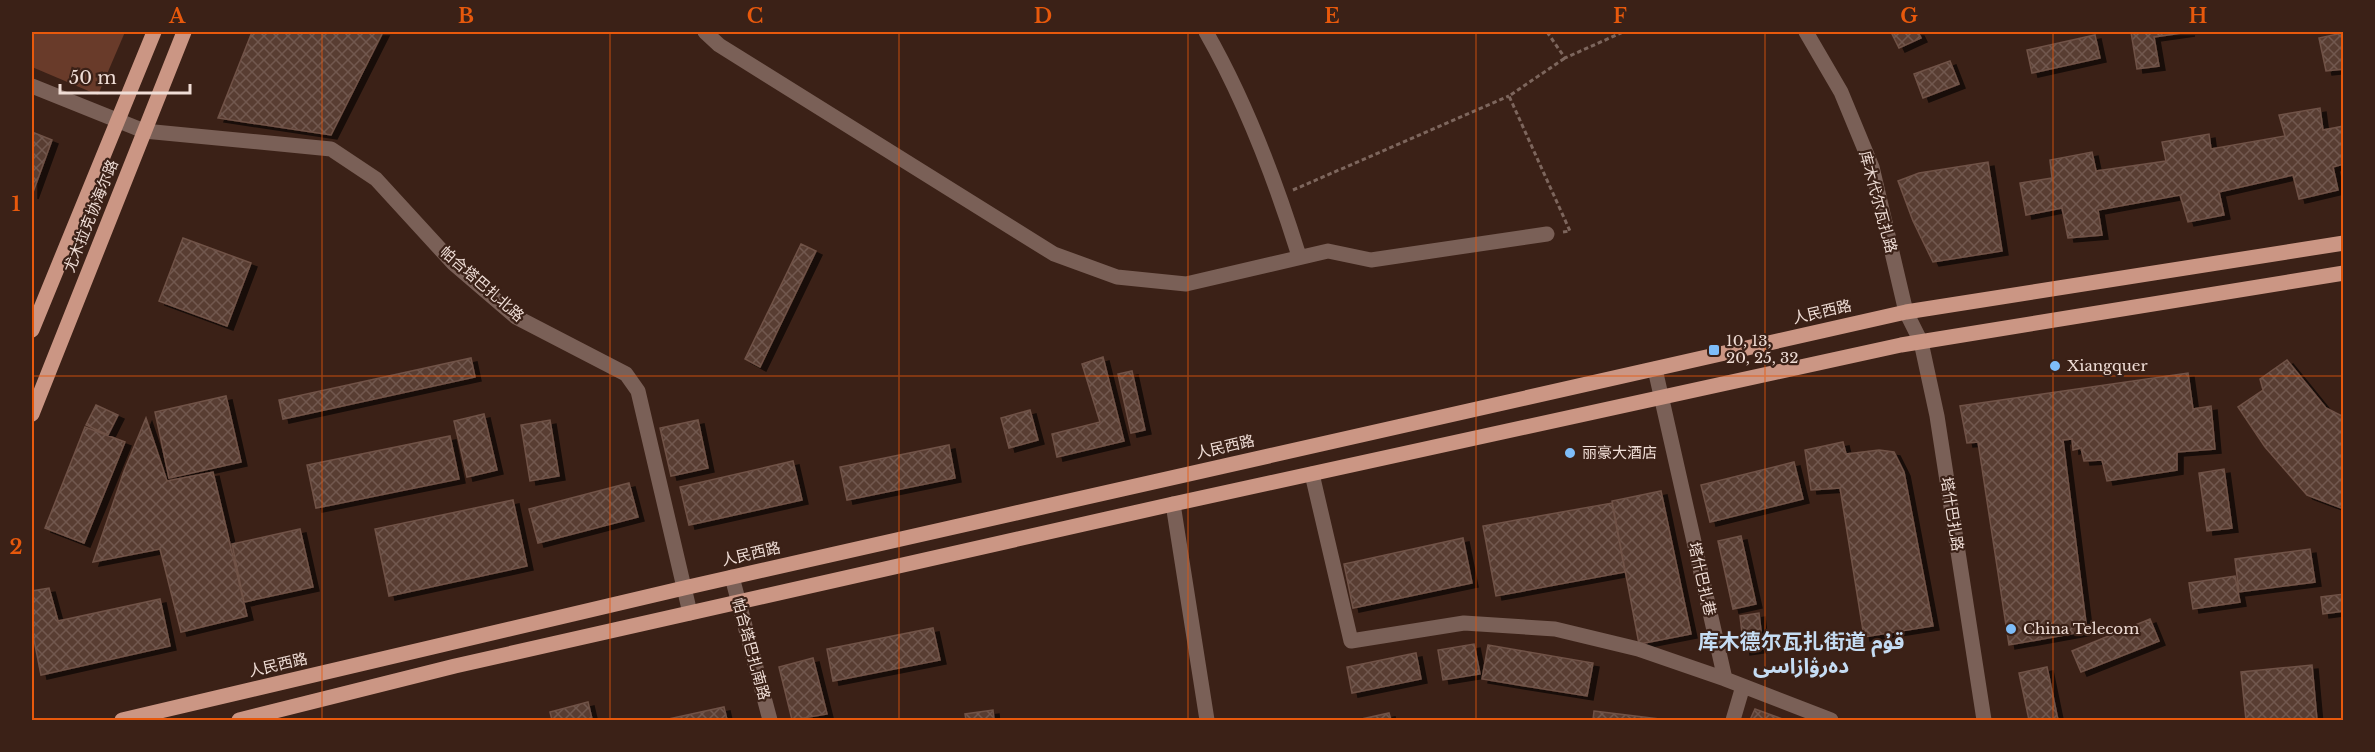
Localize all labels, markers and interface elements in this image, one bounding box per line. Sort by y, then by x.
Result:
text: A [168,4,186,28]
text: B [458,4,474,28]
text: C [747,4,763,28]
text: D [1034,4,1052,28]
text: E [1324,4,1340,28]
text: F [1613,4,1627,28]
text: G [1900,4,1918,28]
text: H [2189,4,2208,28]
scale bar [60,57,190,95]
text: 50 m [69,67,117,89]
street label: 库木代尔瓦扎路 [1856,149,1901,255]
street label: 尤木拉克协海尔路 [59,157,122,275]
text: 1 [12,192,21,216]
street label: 帕合塔巴扎北路 [436,242,528,325]
street label: 人民西路 [1791,296,1853,328]
place label: 10, 13, 20, 25, 32 [1726,331,1799,367]
marker: 10, 13, 20, 25, 32 [1707,343,1721,357]
place label: Xiangquer [2067,356,2148,375]
marker: Xiangquer [2048,359,2062,373]
street label: 人民西路 [1194,431,1256,463]
place label: 丽豪大酒店 [1582,443,1657,462]
marker: 丽豪大酒店 [1563,446,1577,460]
street label: 塔什巴扎路 [1937,475,1968,552]
text: 2 [9,535,23,559]
street label: 人民西路 [720,538,782,570]
street label: 塔什巴扎巷 [1685,540,1720,618]
street label: 帕合塔巴扎南路 [729,596,774,702]
place label: China Telecom [2023,619,2139,638]
marker: China Telecom [2004,622,2018,636]
district label: 库木德尔瓦扎街道 قۇم دەرۋازاسى [1698,629,1904,679]
street label: 人民西路 [247,649,309,681]

